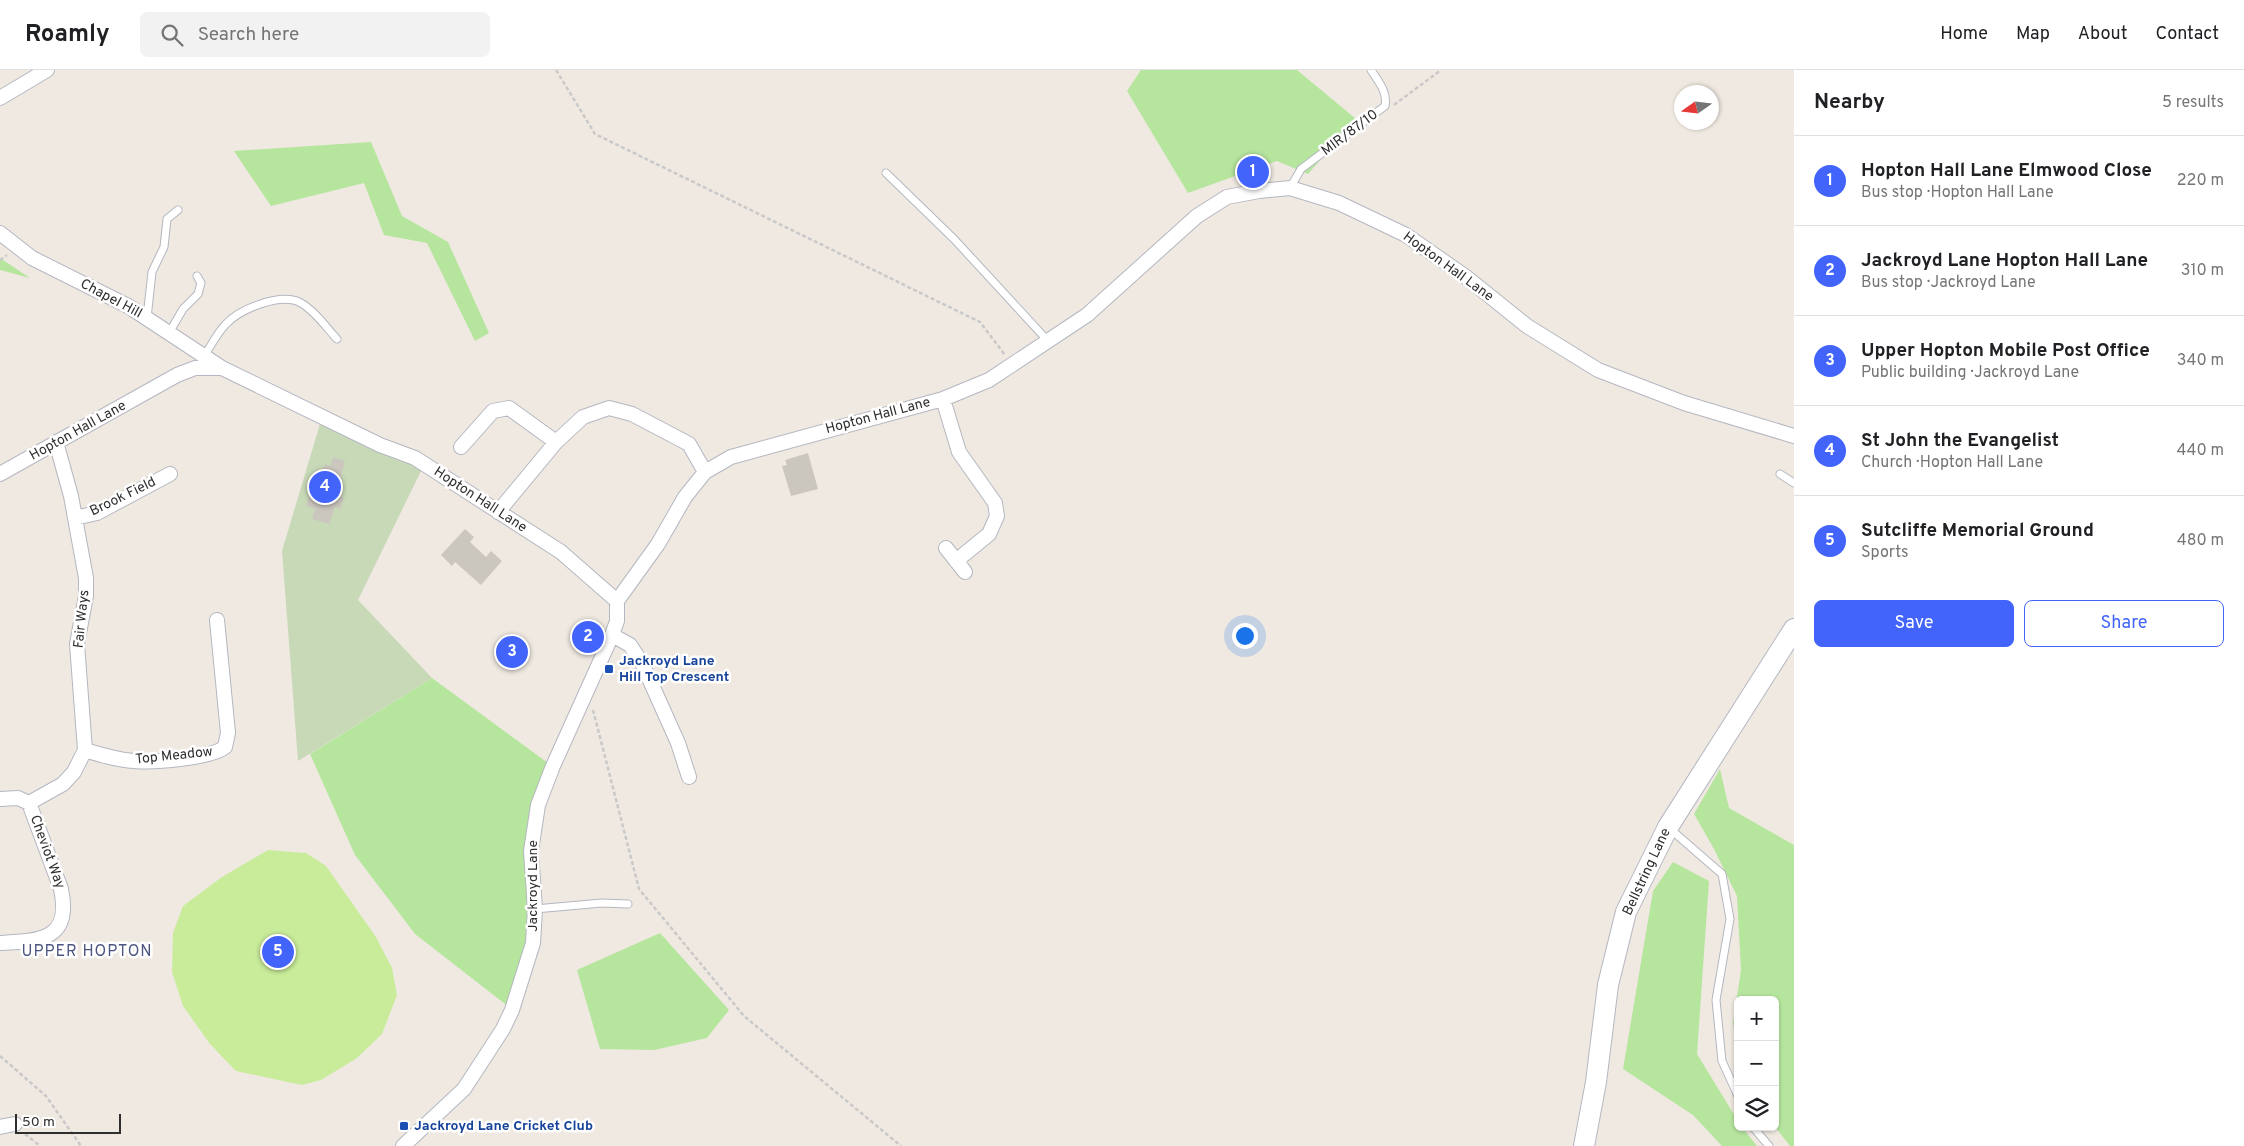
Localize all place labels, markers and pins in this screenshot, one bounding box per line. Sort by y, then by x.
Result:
pin: 1 [1237,153,1269,191]
pin: 4 [309,468,341,506]
pin: 2 [572,618,604,656]
pin: 3 [496,633,528,671]
place label: Jackroyd Lane Hill Top Crescent [619,653,729,686]
marker: Jackroyd Lane Hill Top Crescent [603,663,615,675]
pin: 5 [262,933,294,971]
place label: Jackroyd Lane Cricket Club [414,1118,593,1135]
marker: Jackroyd Lane Cricket Club [398,1120,410,1132]

